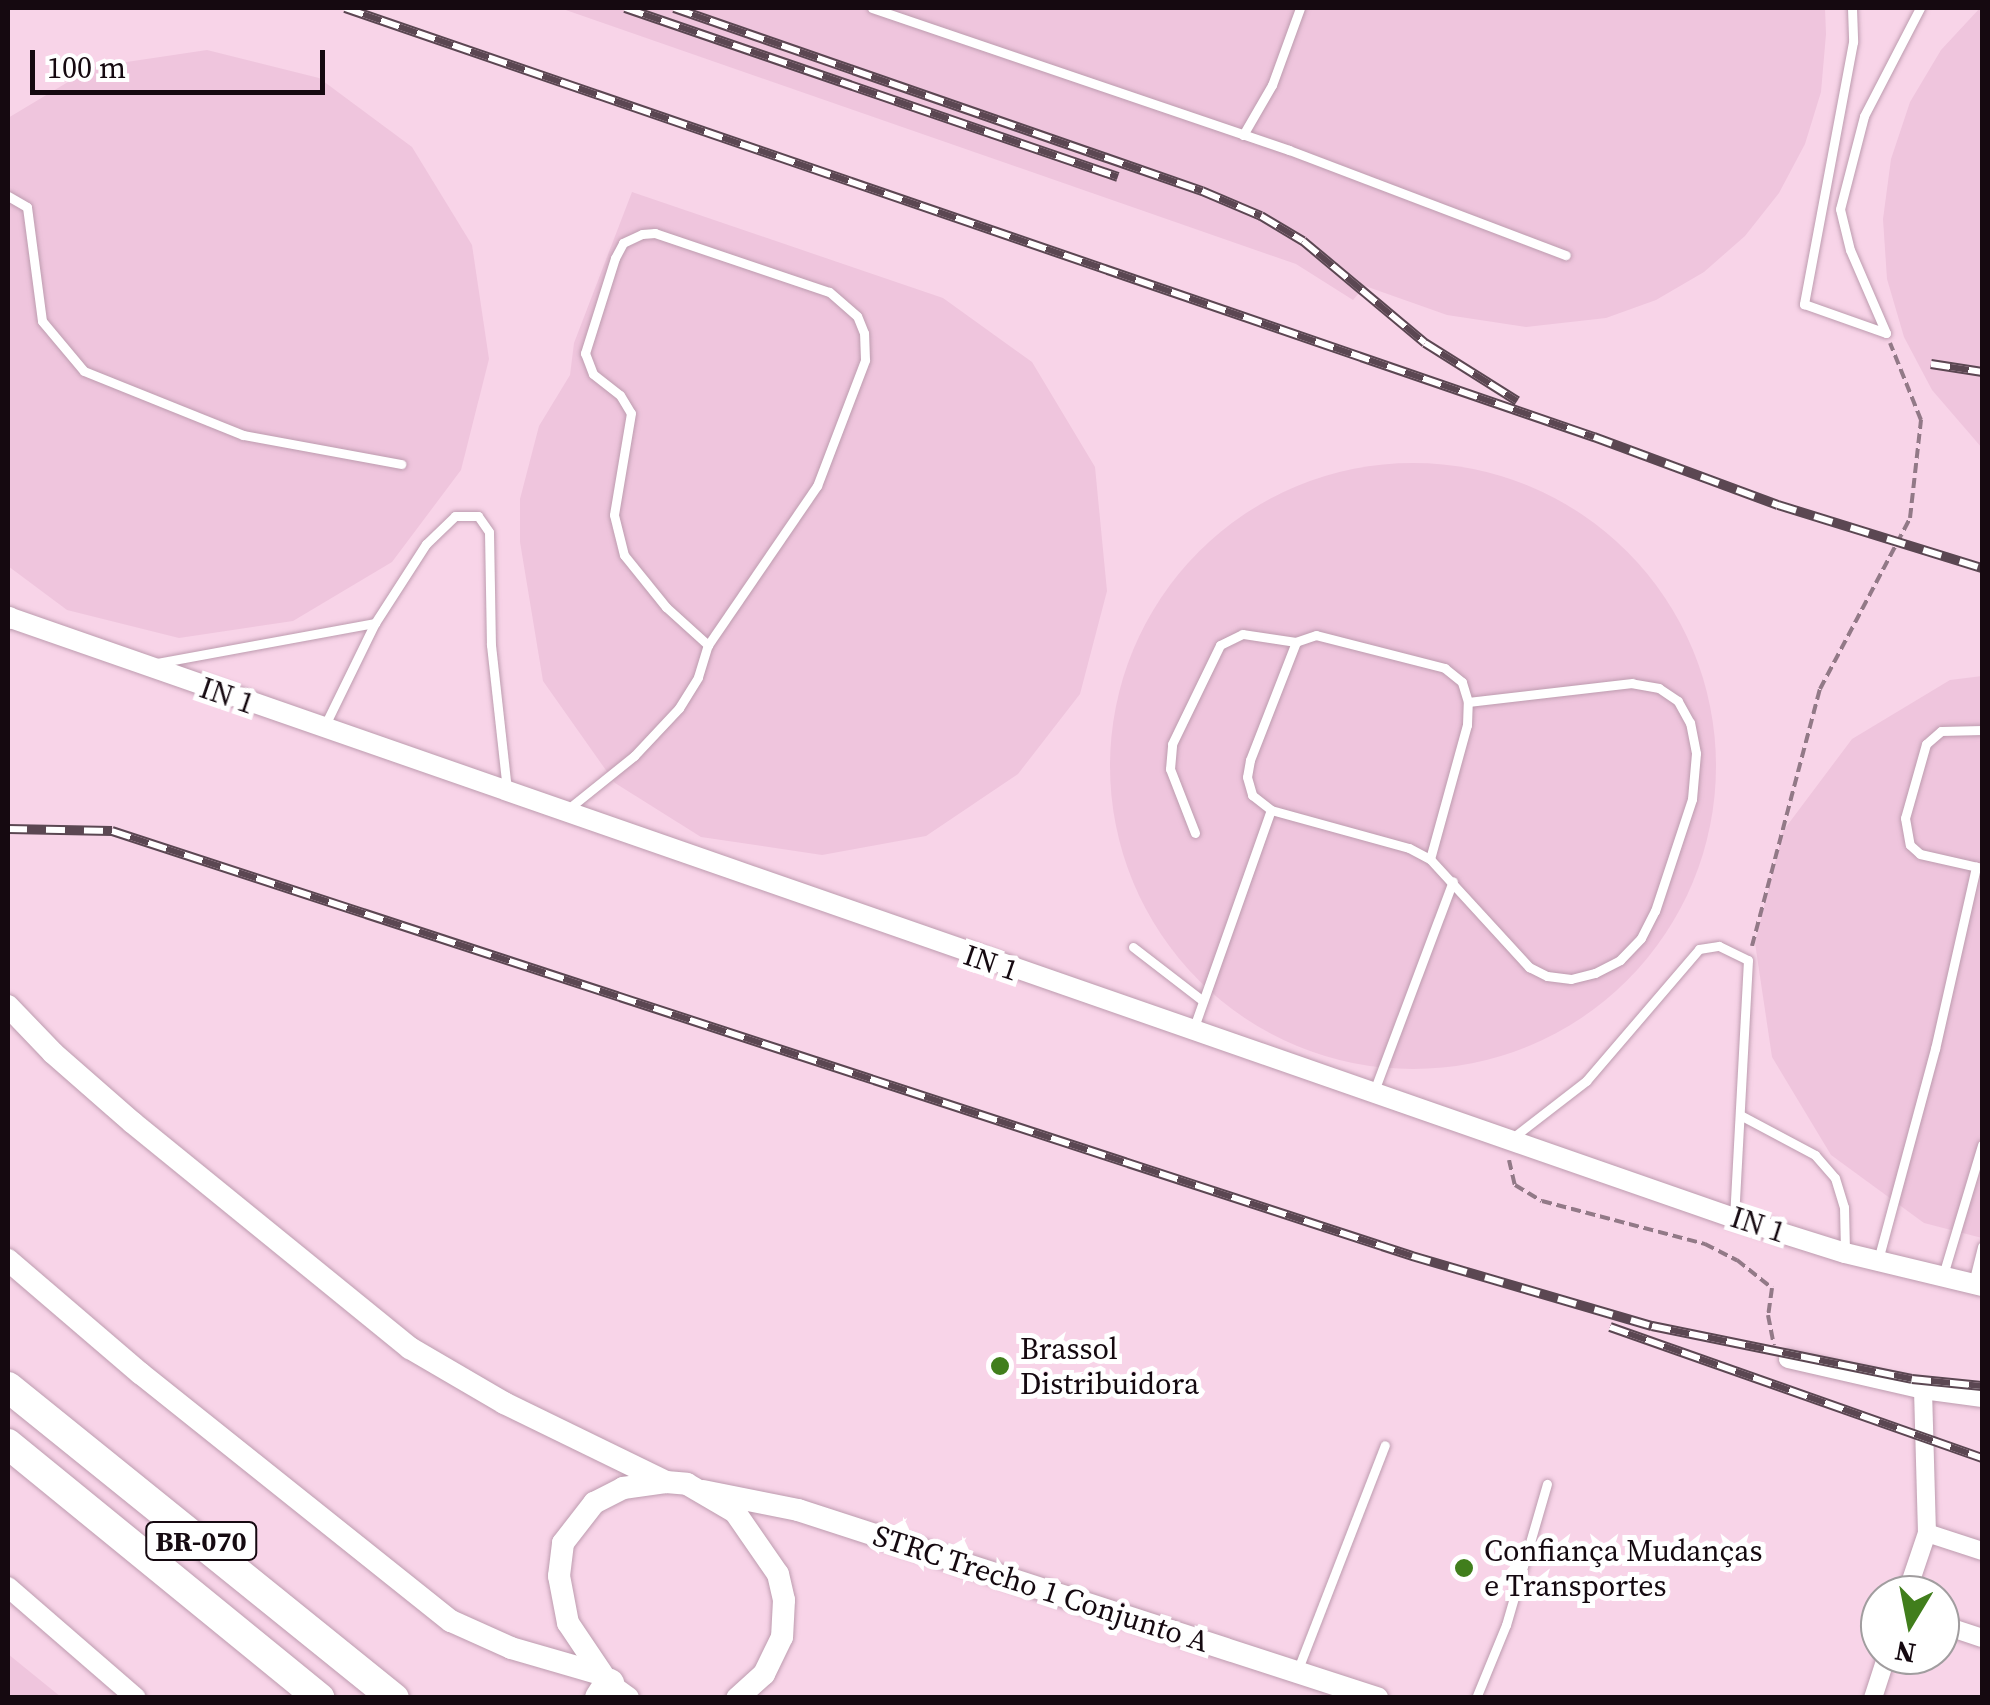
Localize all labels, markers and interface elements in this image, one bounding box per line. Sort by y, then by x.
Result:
scale bar [35,30,330,92]
text: 100 m [47,47,126,88]
street label: IN 1 [195,670,259,722]
street label: IN 1 [959,937,1023,989]
street label: IN 1 [1726,1199,1790,1251]
place label: Brassol Distribuidora [1020,1331,1199,1402]
marker: Brassol Distribuidora [989,1355,1011,1377]
road number: BR-070 [144,1518,258,1564]
street label: STRC Trecho 1 Conjunto A [868,1518,1214,1660]
place label: Confiança Mudanças e Transportes [1484,1533,1763,1604]
marker: Confiança Mudanças e Transportes [1453,1557,1475,1579]
north arrow [1860,1575,1960,1675]
text: N [1892,1632,1918,1673]

